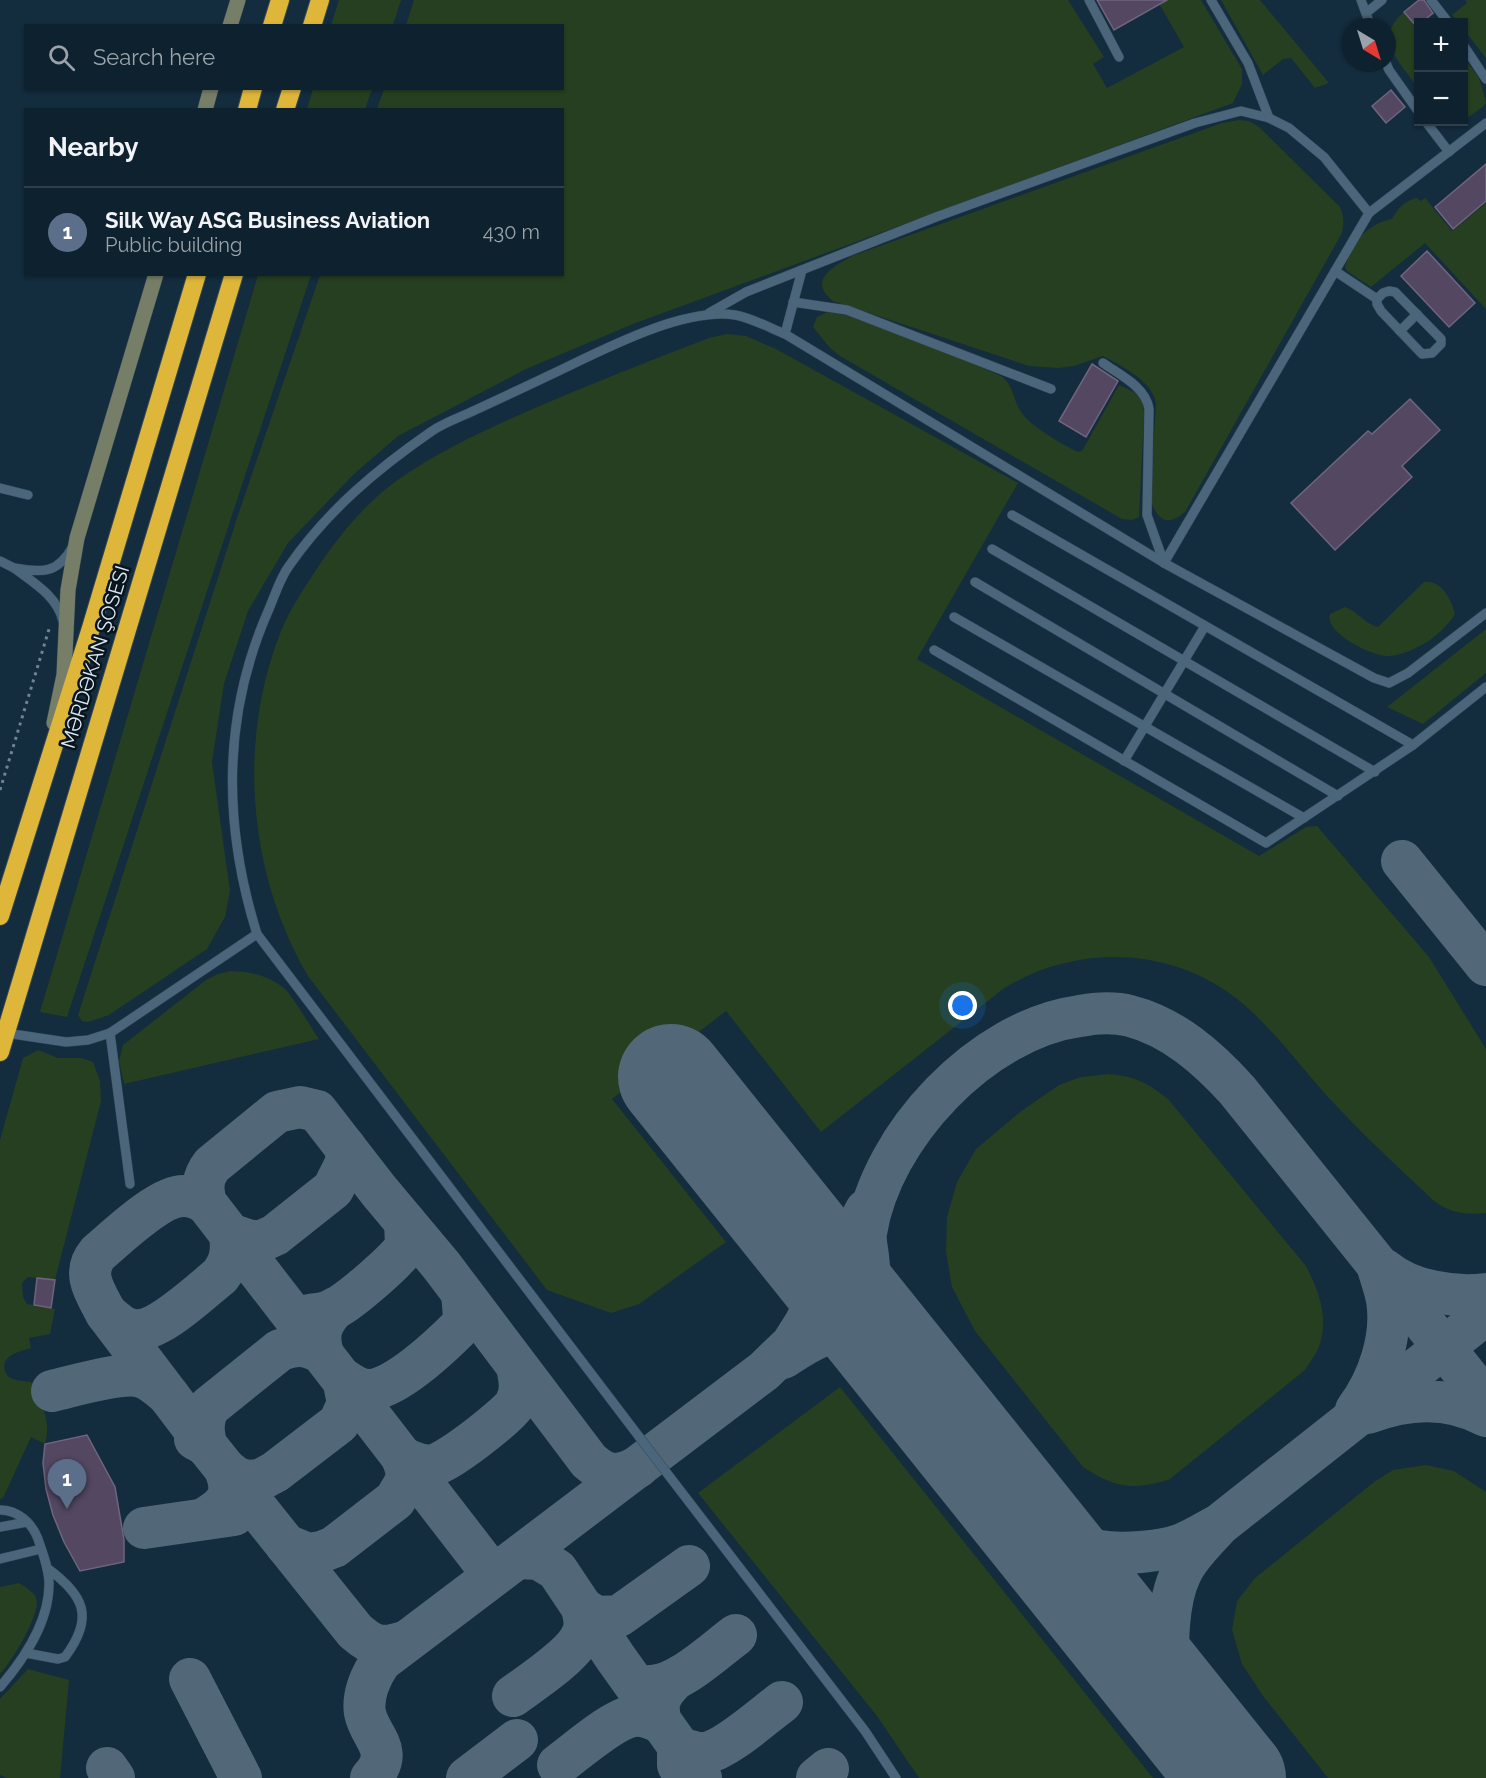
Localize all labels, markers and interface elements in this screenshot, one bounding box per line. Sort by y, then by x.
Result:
north arrow [1342,18,1396,72]
map controls [1414,18,1468,126]
button: + [1414,18,1468,72]
search box [24,24,564,90]
icon: search [45,41,78,74]
text: Search here [93,44,215,70]
button: − [1414,72,1468,126]
text: Nearby [48,132,138,162]
text: Silk Way ASG Business Aviation [105,207,430,233]
text: 1 [63,220,72,244]
text: 430 m [483,220,540,244]
text: Public building [105,233,242,257]
street label: MƏRDƏKAN ŞOSESI [56,563,134,751]
your location [948,991,977,1020]
pin: 1 [48,1460,86,1509]

